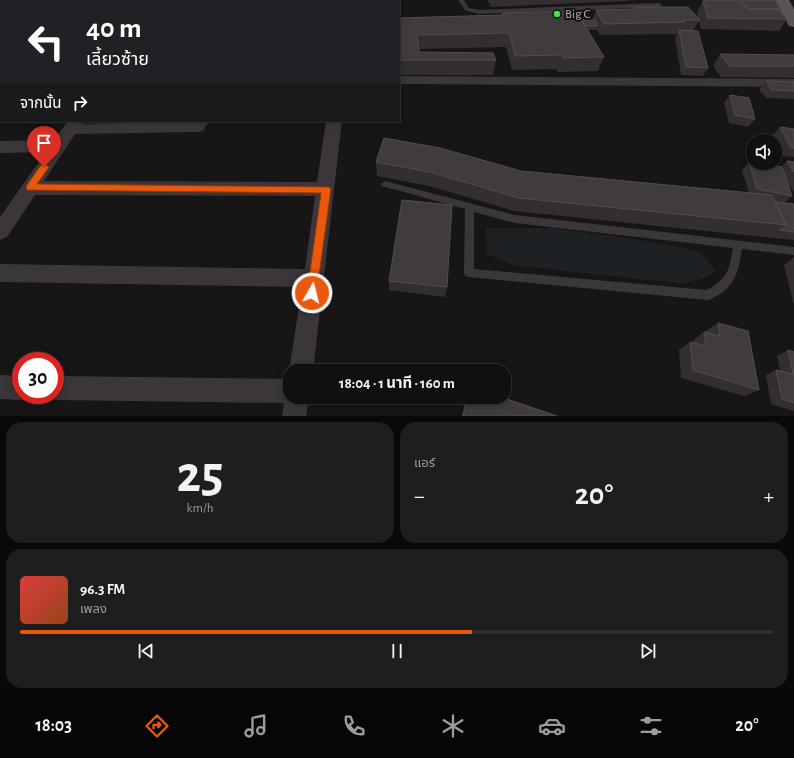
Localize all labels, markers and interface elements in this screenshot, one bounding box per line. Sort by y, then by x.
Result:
place label: Big C [565,8,591,21]
marker: Big C [552,9,562,19]
text: 40 m [86,15,142,43]
icon: left [20,16,72,68]
text: เลี้ยวซ้าย [86,51,149,69]
icon: right [69,92,91,114]
text: จากนั้น [20,96,61,111]
pin [27,126,61,167]
icon: arrive [33,132,55,154]
map controls [746,134,782,170]
button: sound [746,134,782,170]
position arrow [291,272,333,314]
speed limit sign: 30 [12,352,64,404]
text: 18:04 · 1 นาที · 160 m [339,376,455,391]
text: 25 [177,449,223,501]
text: แอร์ [414,457,435,470]
text: 20° [575,480,613,510]
text: − [414,485,425,507]
text: + [763,485,774,507]
text: km/h [187,502,213,515]
text: 96.3 FM [80,582,125,597]
text: เพลง [80,603,107,616]
icon: previous [135,640,157,662]
icon: pause [386,640,408,662]
icon: next [637,640,659,662]
icon: directions [143,712,171,740]
icon: music [242,712,270,740]
icon: phone [340,712,368,740]
icon: climate [439,712,467,740]
icon: car [538,712,566,740]
icon: filters [637,712,665,740]
text: 18:03 [35,717,72,735]
text: 20° [735,717,759,735]

